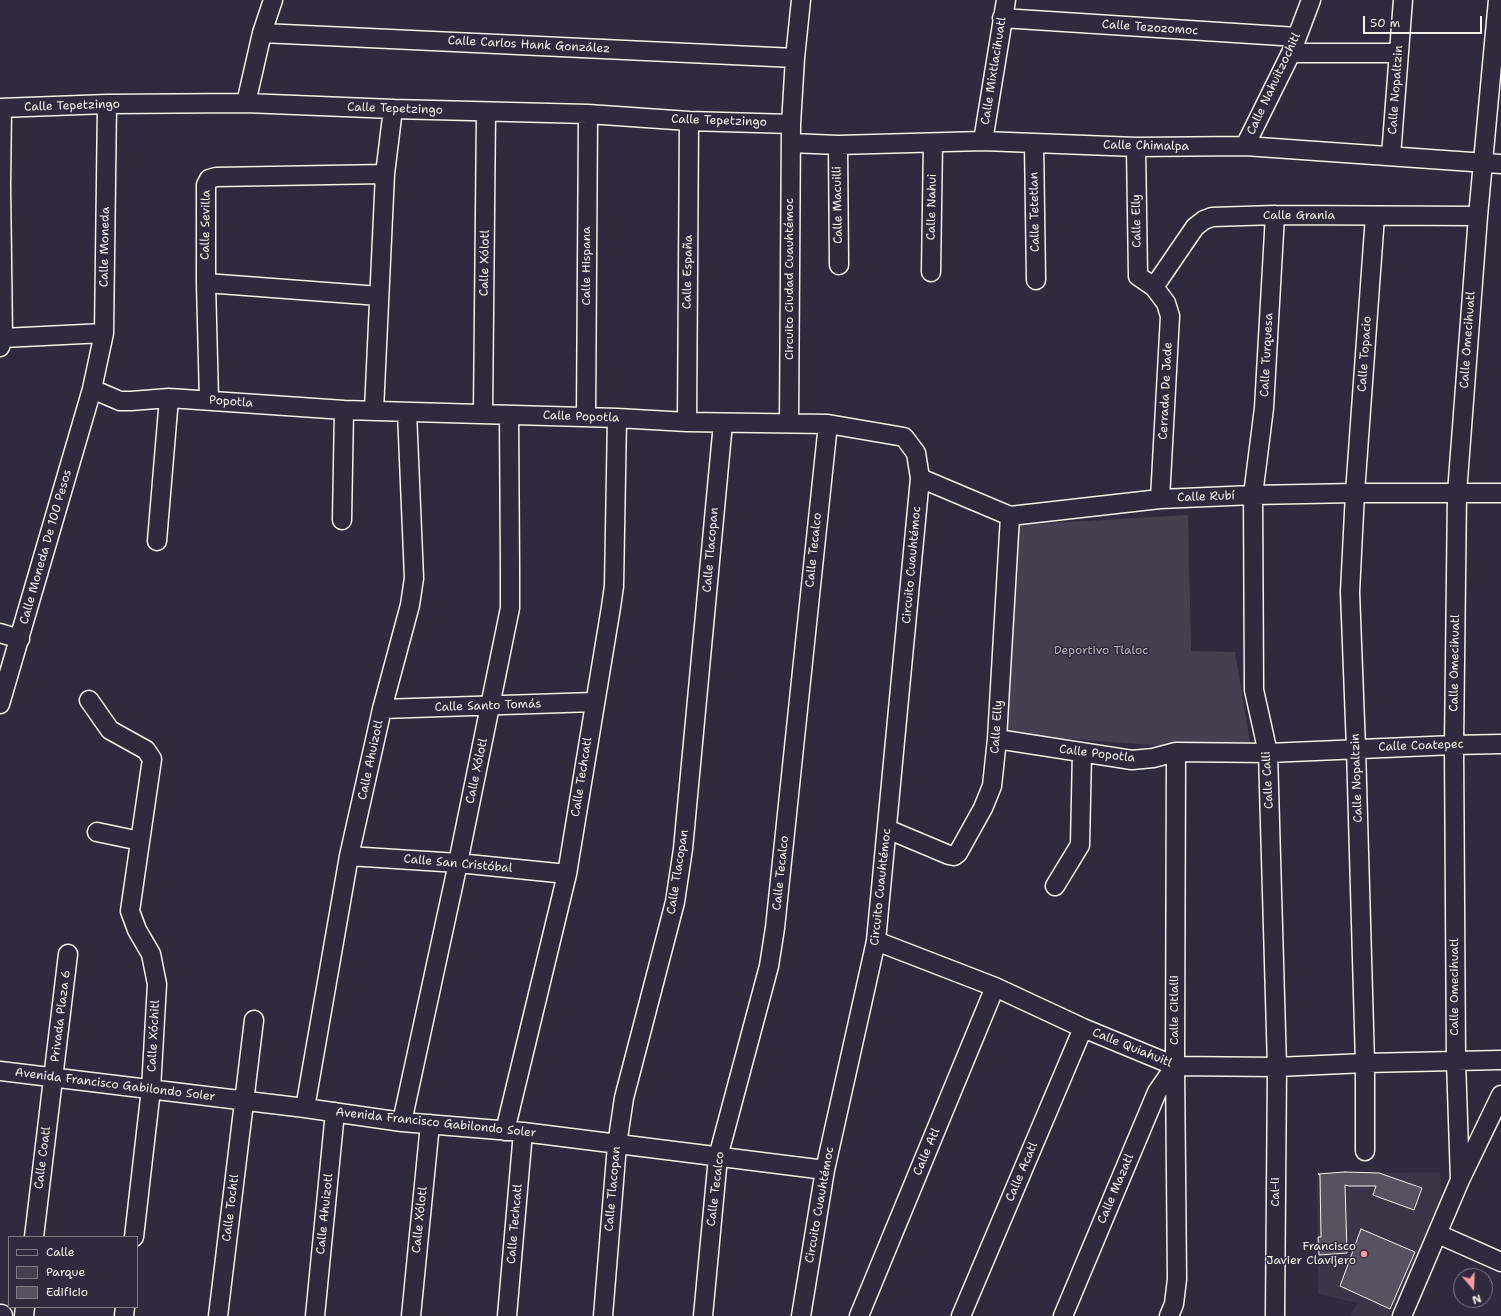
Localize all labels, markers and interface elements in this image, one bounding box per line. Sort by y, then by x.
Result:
scale bar [1365,8,1484,34]
text: 50 m [1370,15,1400,31]
street label: Calle Mixtlacihuatl [978,16,1010,126]
street label: Calle Tezozomoc [1101,17,1199,39]
street label: Calle Nahuitzochitl [1244,31,1304,137]
street label: Calle Carlos Hank González [447,34,611,56]
street label: Calle Nopaltzin [1386,45,1406,135]
street label: Calle Tepetzingo [24,97,120,115]
street label: Calle Tepetzingo [347,100,443,118]
street label: Calle Tepetzingo [671,112,767,130]
street label: Calle Chimalpa [1103,138,1189,154]
street label: Calle Macuilli [830,166,846,244]
street label: Calle Tetetlan [1027,172,1043,252]
street label: Calle Nahui [924,174,940,240]
street label: Calle Sevilla [198,190,214,260]
street label: Calle Elly [1129,194,1145,248]
street label: Circuito Ciudad Cuauhtémoc [783,198,797,360]
street label: Calle Moneda [97,207,113,287]
street label: Calle Grania [1263,209,1335,223]
street label: Calle Hispana [580,226,594,306]
street label: Calle Xólotl [477,230,493,296]
street label: Calle España [680,235,696,309]
street label: Calle Omecihuatl [1457,291,1479,389]
street label: Calle Turquesa [1258,313,1276,397]
street label: Calle Topacio [1355,315,1375,393]
street label: Cerrada De Jade [1156,342,1176,440]
street label: Popotla [209,393,253,411]
street label: Calle Popotla [543,408,619,426]
street label: Calle Moneda De 100 Pesos [17,468,75,626]
street label: Calle Rubí [1177,489,1235,505]
street label: Circuito Cuauhtémoc [900,506,924,624]
street label: Calle Tlacopan [700,507,722,593]
street label: Calle Tecalco [803,512,825,588]
street label: Calle Omecihuatl [1447,614,1463,712]
park label: Deportivo Tlaloc [1054,644,1148,658]
street label: Calle Santo Tomás [434,697,542,715]
street label: Calle Elly [988,700,1006,754]
street label: Calle Ahuizotl [356,719,386,801]
street label: Calle Nopaltzin [1348,733,1366,823]
street label: Calle Techcatl [569,736,595,818]
street label: Calle Xólotl [463,737,491,805]
street label: Calle Coatepec [1378,737,1464,755]
street label: Calle Popotla [1058,742,1136,766]
street label: Calle Calli [1259,751,1277,809]
street label: Circuito Cuauhtémoc [868,828,894,946]
street label: Calle Tlacopan [664,829,692,915]
street label: Calle Tecalco [770,835,792,911]
street label: Calle San Cristóbal [403,852,513,876]
street label: Calle Omecihuatl [1448,938,1462,1036]
street label: Privada Plaza 6 [48,969,74,1063]
street label: Calle Citlalli [1168,975,1182,1045]
street label: Calle Xóchitl [145,999,163,1073]
street label: Calle Quiahuitl [1090,1025,1174,1071]
street label: Avenida Francisco Gabilondo Soler [14,1066,216,1104]
street label: Avenida Francisco Gabilondo Soler [335,1105,537,1141]
street label: Calle Coatl [32,1126,54,1190]
street label: Calle Atl [911,1126,943,1178]
street label: Calle Acatl [1003,1140,1041,1204]
street label: Calle Tlacopan [602,1146,624,1232]
street label: Circuito Cuauhtémoc [803,1146,837,1264]
street label: Calle Tecalco [704,1151,728,1227]
street label: Calle Mazatl [1095,1152,1137,1226]
street label: Calle Ahuizotl [314,1173,336,1255]
street label: Calle Tochtl [220,1174,242,1242]
street label: Cal-li [1269,1177,1283,1207]
street label: Calle Techcatl [504,1183,526,1265]
street label: Calle Xólotl [409,1186,431,1254]
legend [8,1236,138,1308]
place label: Francisco Javier Clavijero [1266,1240,1356,1268]
text: Calle [46,1244,75,1260]
marker: Francisco Javier Clavijero [1359,1249,1369,1259]
text: Parque [46,1264,85,1280]
north arrow [1453,1268,1493,1308]
text: Edificio [46,1284,88,1300]
text: N [1470,1290,1483,1307]

